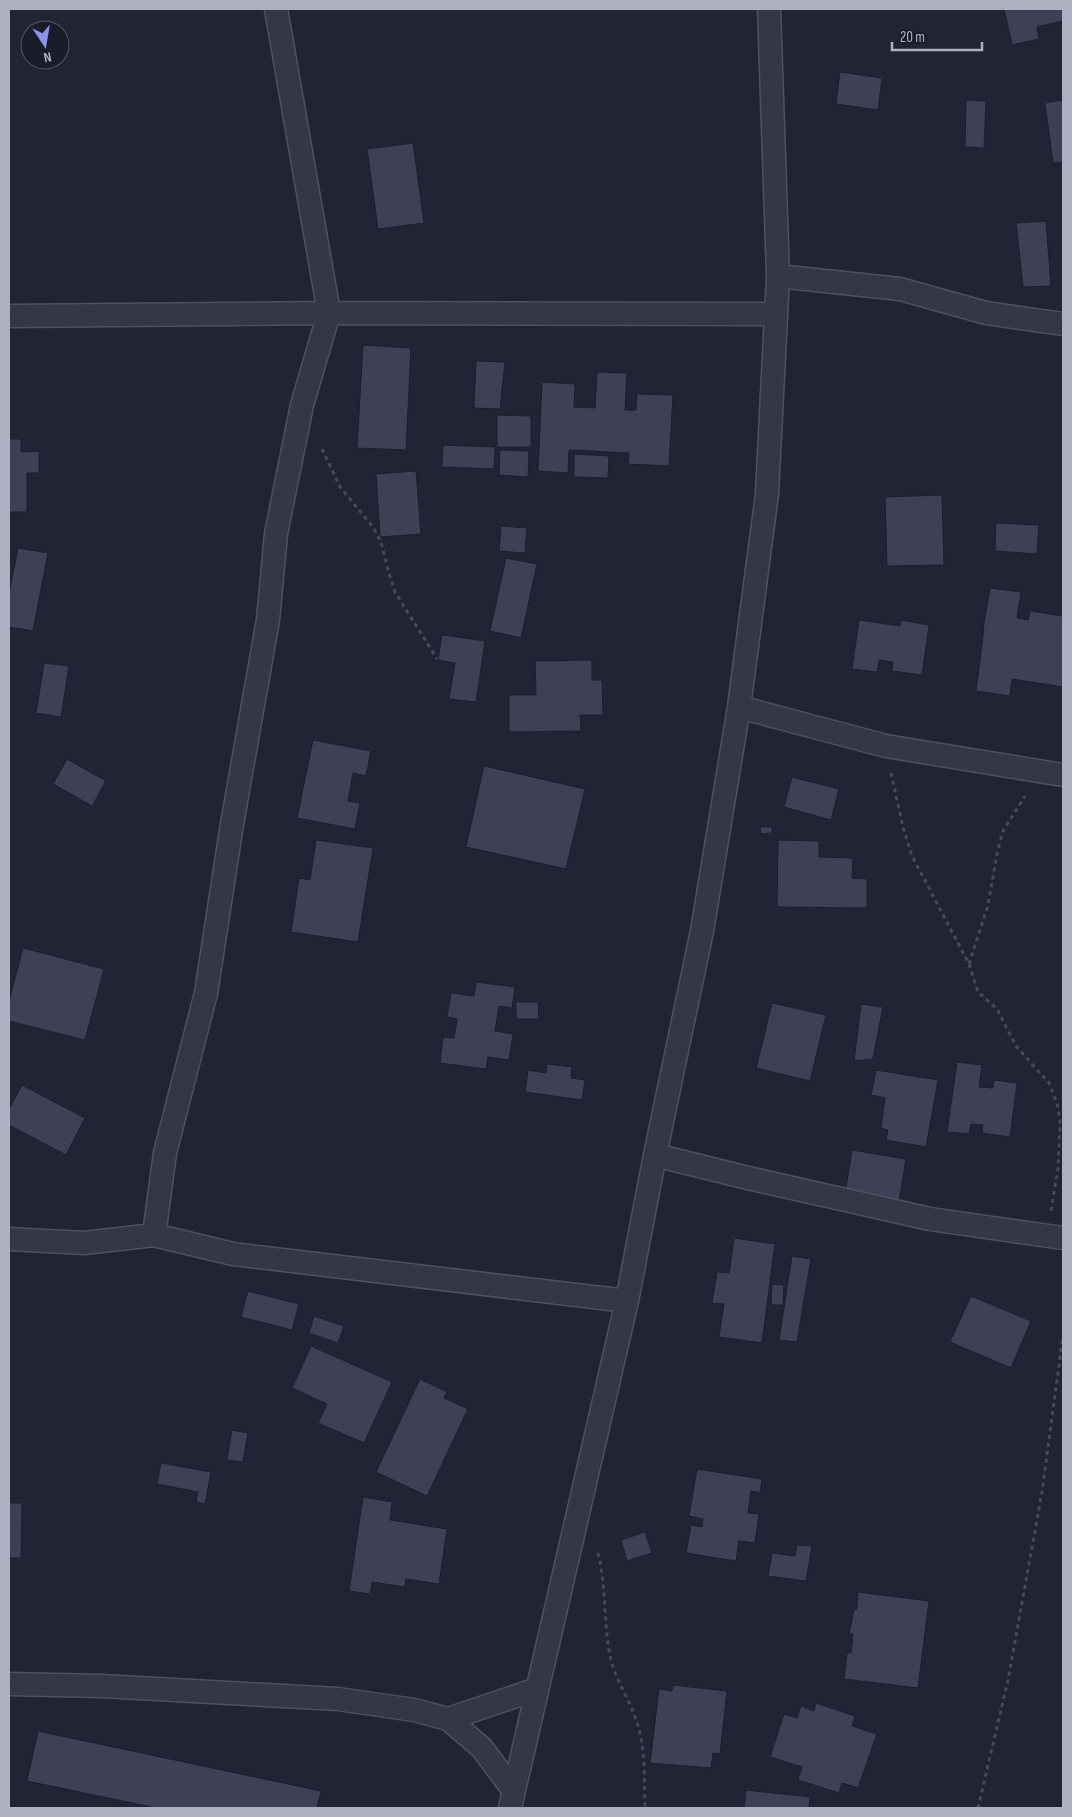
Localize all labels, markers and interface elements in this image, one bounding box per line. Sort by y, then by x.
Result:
north arrow [20,20,70,70]
scale bar [892,20,982,52]
text: 20 m [900,28,925,47]
text: N [42,48,53,66]

